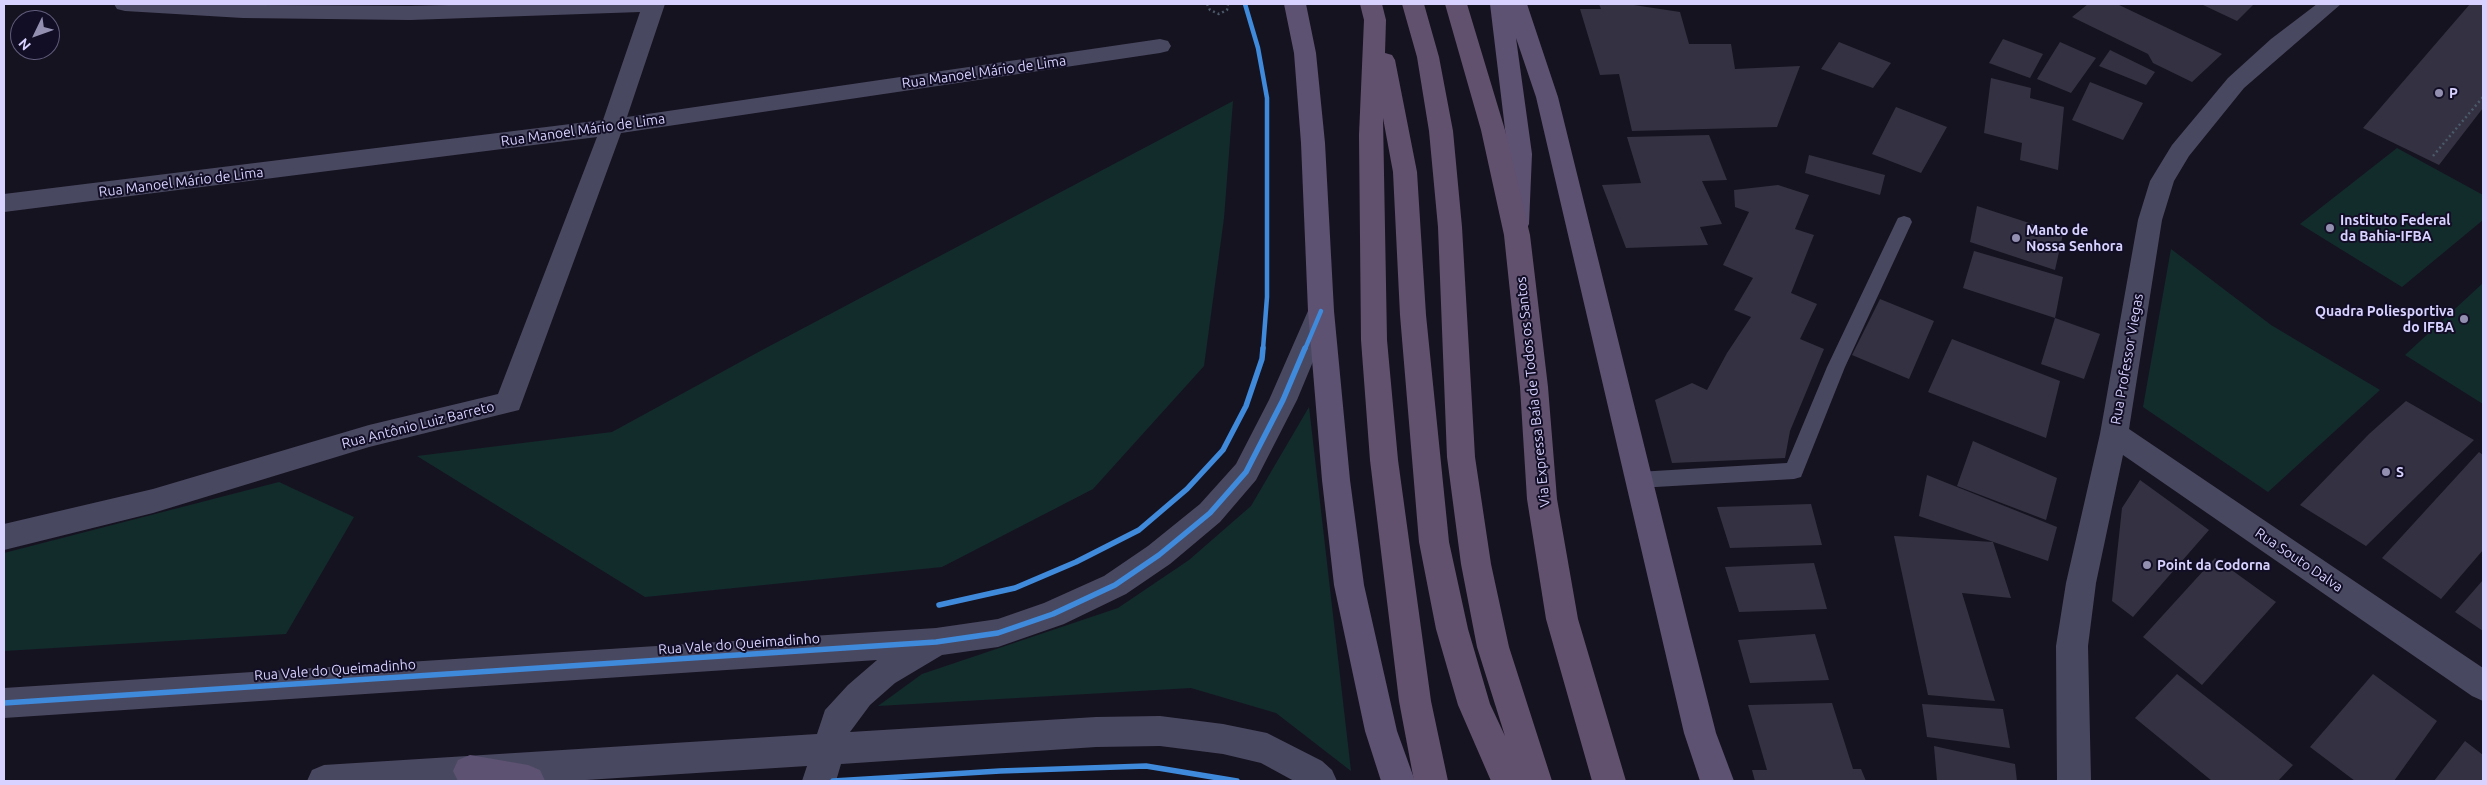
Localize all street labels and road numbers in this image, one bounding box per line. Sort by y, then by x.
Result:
street label: Rua Manoel Mário de Lima [901,52,1067,92]
street label: Rua Manoel Mário de Lima [500,110,666,150]
street label: Rua Manoel Mário de Lima [98,164,264,200]
street label: Via Expressa Baía de Todos os Santos [1513,276,1553,508]
street label: Rua Professor Viegas [2107,292,2147,426]
street label: Rua Antônio Luiz Barreto [340,398,496,452]
street label: Rua Souto Dalva [2252,524,2346,596]
street label: Rua Vale do Queimadinho [658,630,820,658]
street label: Rua Vale do Queimadinho [254,656,416,684]

